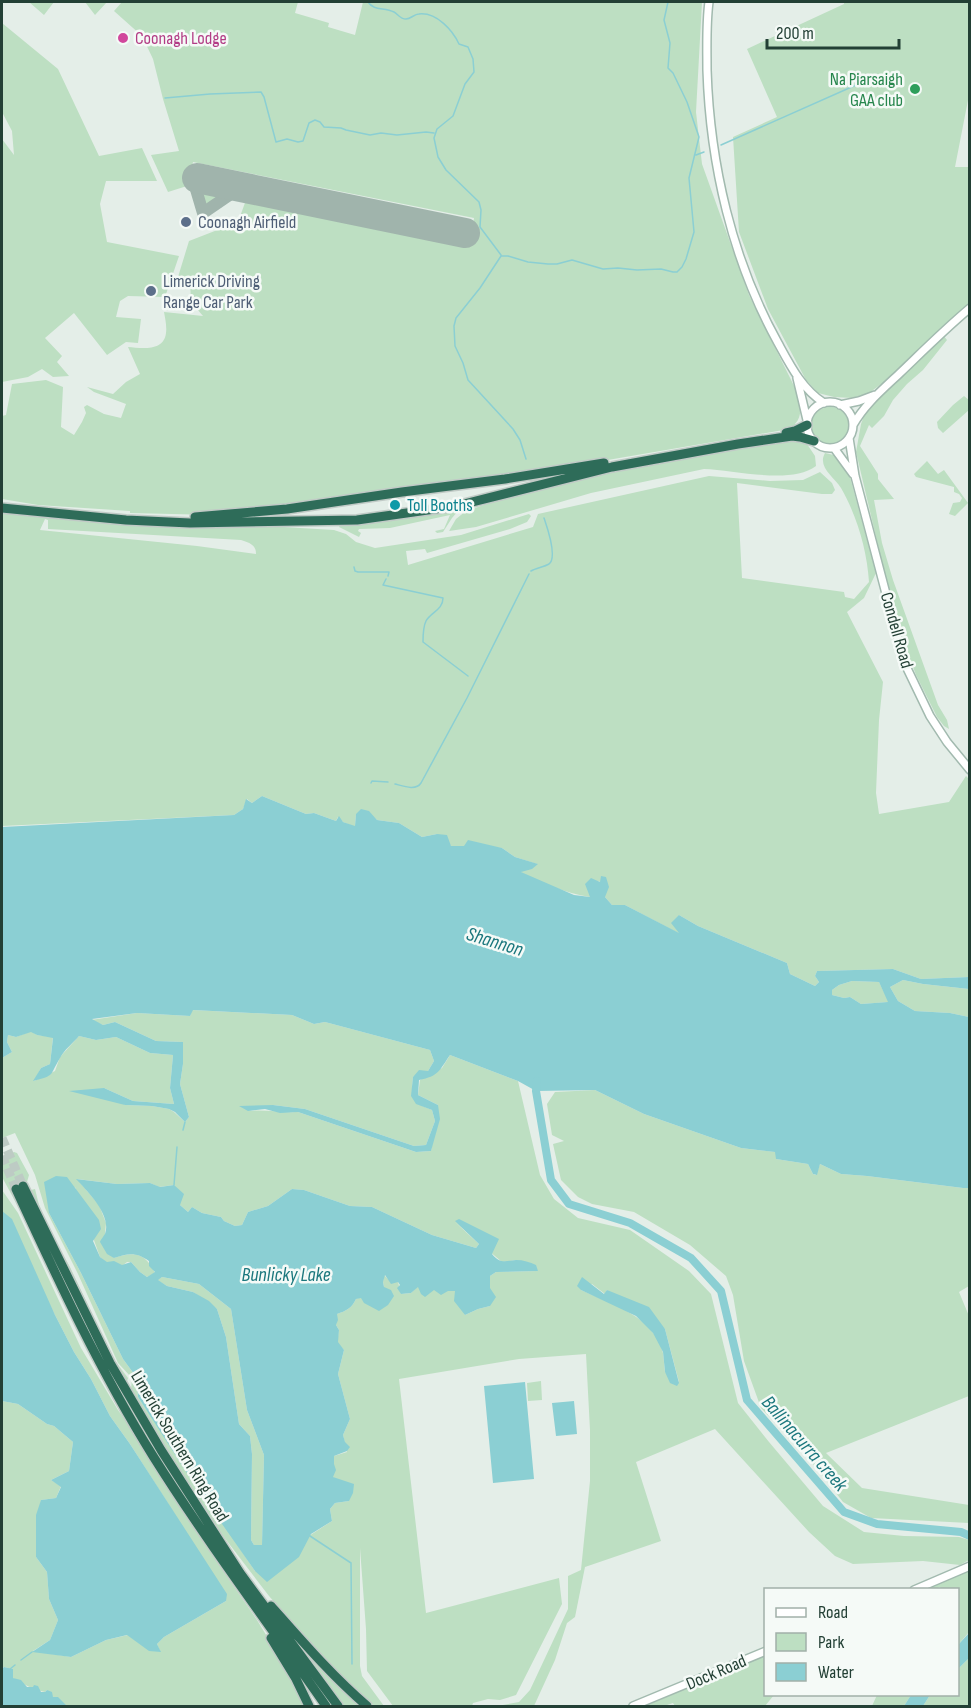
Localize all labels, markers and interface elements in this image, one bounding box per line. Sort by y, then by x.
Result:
scale bar [767,12,899,50]
text: 200 m [776,23,814,44]
place label: Coonagh Lodge [135,28,227,49]
marker: Coonagh Lodge [116,31,130,45]
place label: Na Piarsaigh GAA club [830,69,903,111]
marker: Na Piarsaigh GAA club [908,82,922,96]
place label: Coonagh Airfield [198,212,296,233]
marker: Coonagh Airfield [179,215,193,229]
place label: Limerick Driving Range Car Park [163,271,260,313]
marker: Limerick Driving Range Car Park [144,284,158,298]
place label: Toll Booths [407,495,473,516]
marker: Toll Booths [388,498,402,512]
street label: Condell Road [876,590,917,671]
water label: Shannon [463,922,526,962]
water label: Bunlicky Lake [241,1263,331,1287]
street label: Limerick Southern Ring Road [126,1367,233,1526]
water label: Ballinacurra creek [756,1391,853,1497]
legend [764,1588,959,1696]
text: Road [818,1602,848,1623]
text: Park [818,1632,844,1653]
street label: Dock Road [683,1650,749,1694]
text: Water [818,1662,854,1683]

